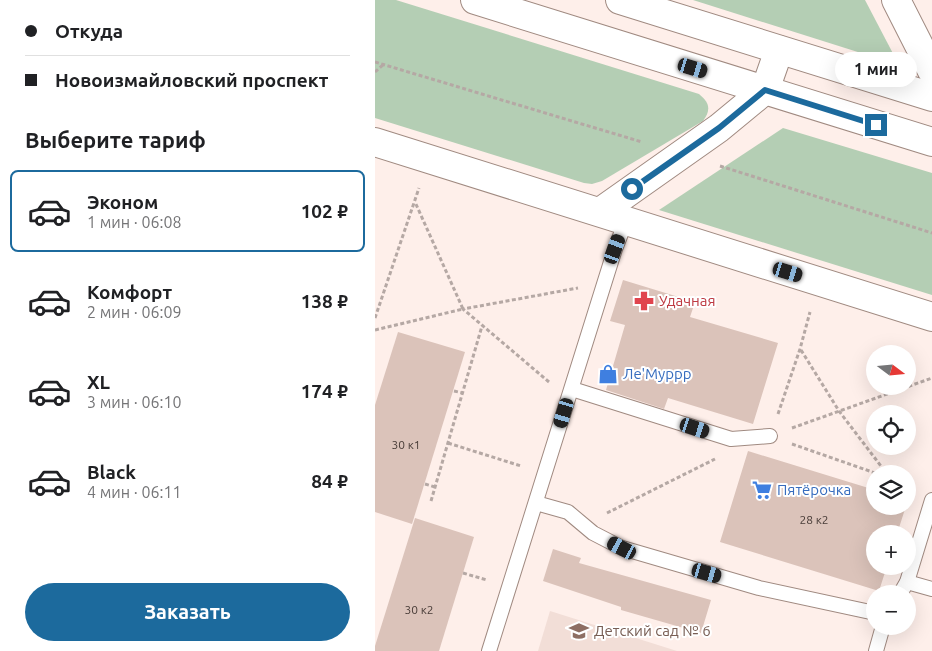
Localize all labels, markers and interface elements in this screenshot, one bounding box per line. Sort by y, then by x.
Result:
text: Откуда [55,20,123,42]
callout: 1 мин [835,52,917,88]
car [676,56,709,80]
text: 1 мин [854,60,898,78]
text: Новоизмайловский проспект [55,69,328,91]
route end [865,114,887,136]
text: Выберите тариф [25,127,206,152]
route start [621,178,643,200]
icon: car [27,189,72,234]
text: Эконом [87,191,158,213]
text: 102 ₽ [301,200,348,222]
text: 1 мин · 06:08 [87,213,181,231]
car [602,232,627,266]
car [771,260,804,284]
icon: car [27,279,72,324]
text: Комфорт [87,281,172,303]
text: 138 ₽ [301,290,348,312]
pharmacy icon: Удачная [633,290,655,312]
place label: Удачная [659,292,716,309]
text: 2 мин · 06:09 [87,303,181,321]
north arrow [866,345,916,395]
map controls [866,345,916,635]
shop icon: Ле'Муррр [597,363,619,385]
place label: Ле'Муррр [623,365,692,382]
icon: car [27,369,72,414]
text: XL [87,371,110,393]
text: 174 ₽ [301,380,348,402]
text: 3 мин · 06:10 [87,393,181,411]
car [552,396,575,430]
button: locate [866,405,916,455]
car [678,416,711,440]
house number: 30 к1 [391,438,421,451]
icon: car [27,459,72,504]
text: Black [87,461,136,483]
button: layers [866,465,916,515]
text: 84 ₽ [311,470,348,492]
supermarket icon: Пятёрочка [751,479,773,501]
place label: Пятёрочка [777,481,851,498]
text: 4 мин · 06:11 [87,483,181,501]
house number: 28 к2 [799,513,829,526]
button: + [866,525,916,575]
car [605,534,638,562]
car [690,562,723,584]
button: Заказать [25,583,350,641]
button: − [866,585,916,635]
house number: 30 к2 [404,603,434,616]
school or university icon: Детский сад № 6 [568,620,590,642]
place label: Детский сад № 6 [594,622,711,639]

